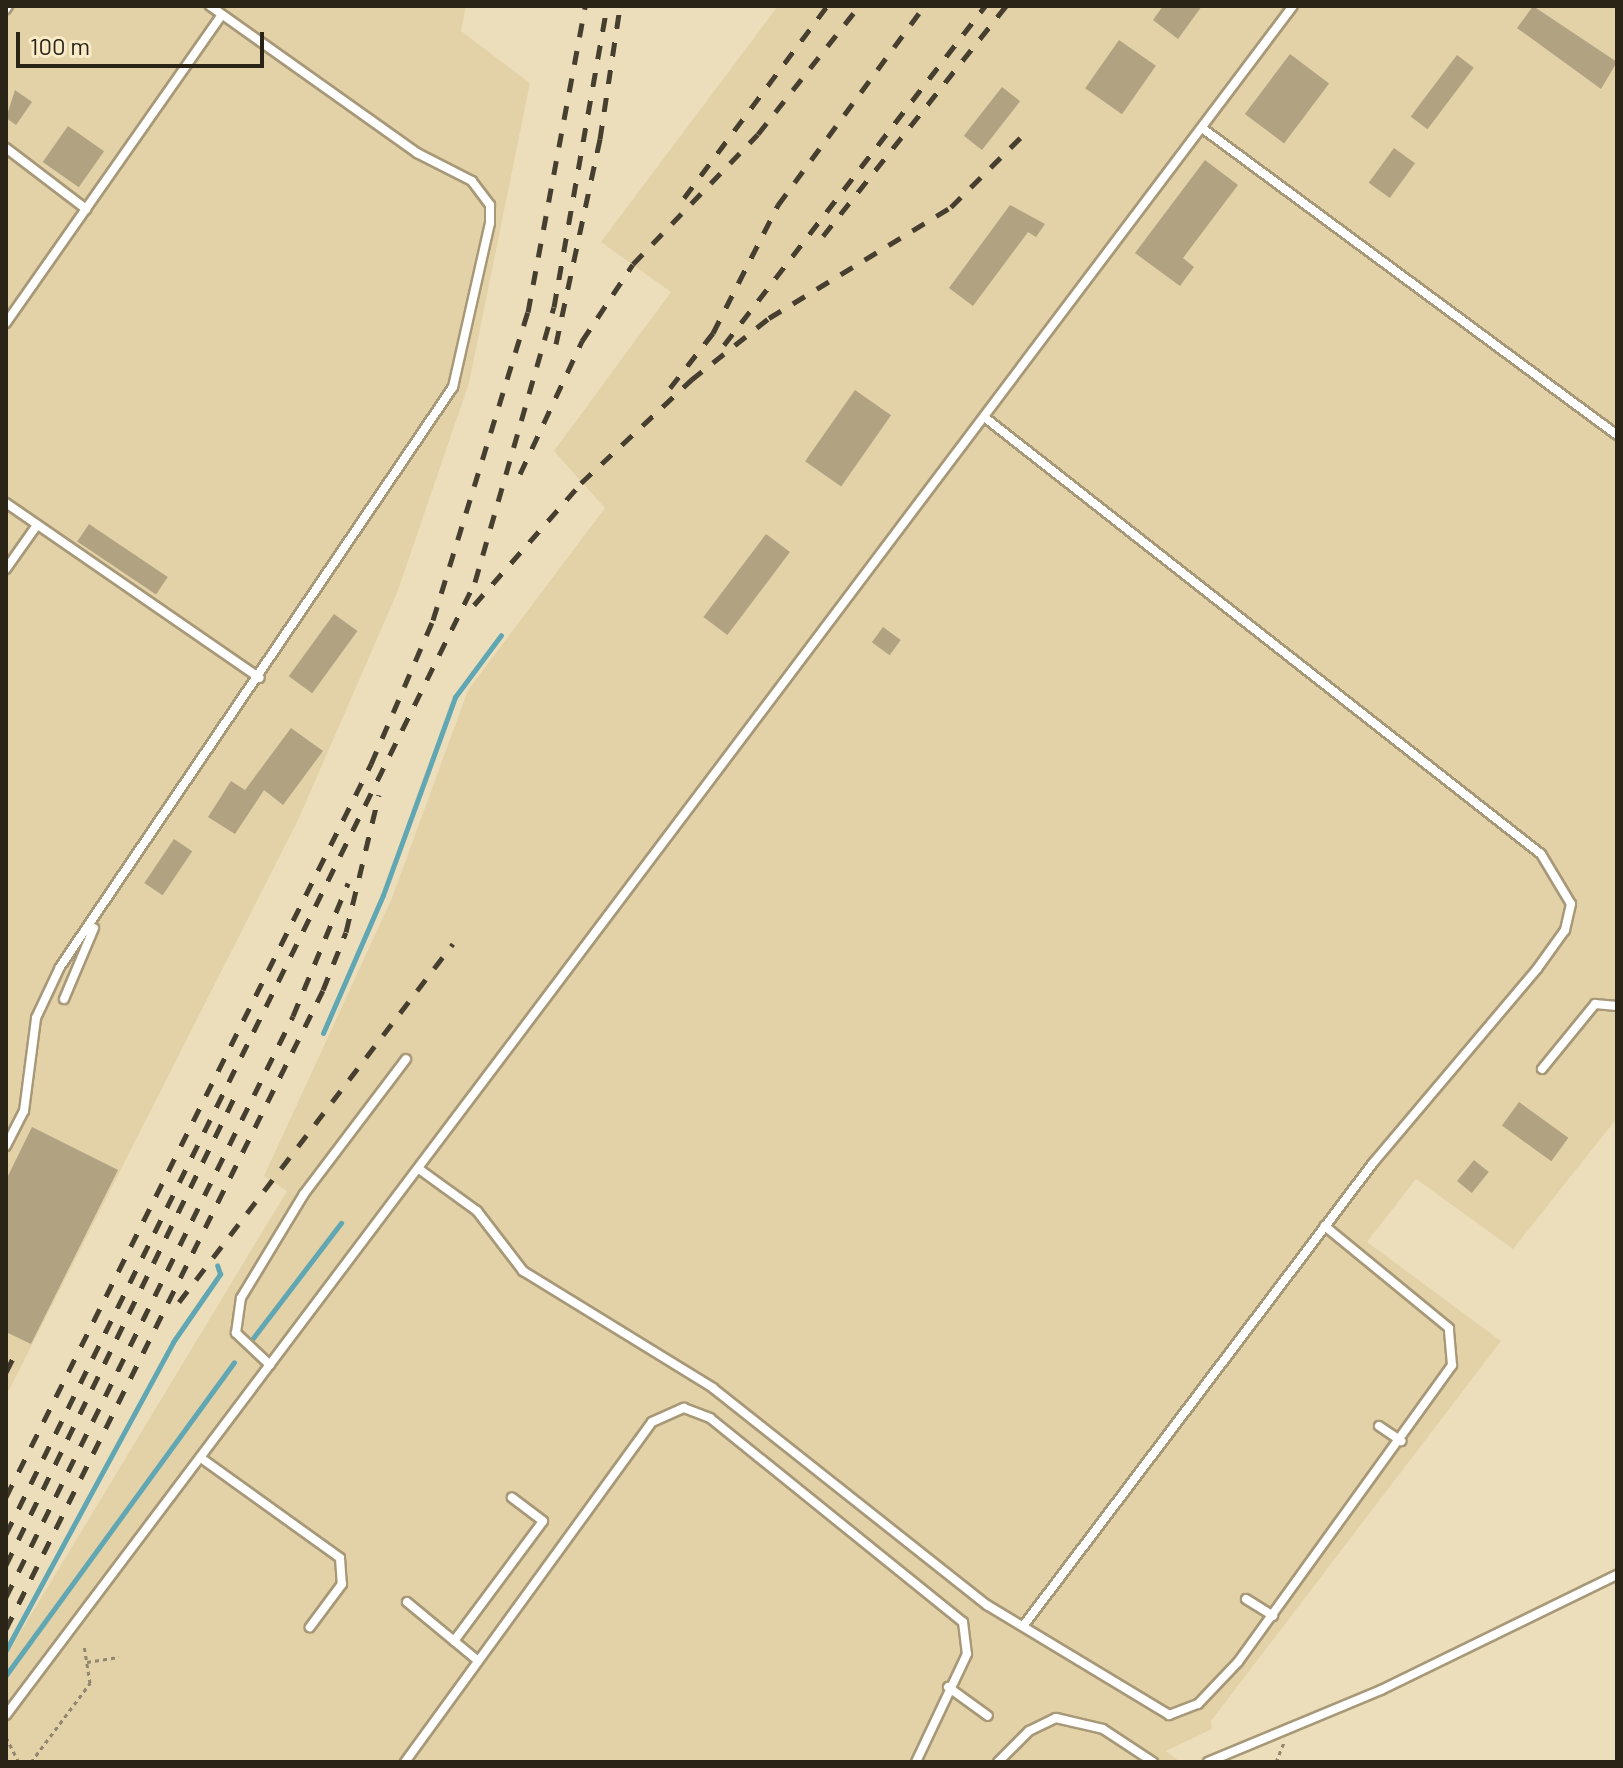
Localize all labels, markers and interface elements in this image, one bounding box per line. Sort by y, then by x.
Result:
scale bar [20,16,268,66]
text: 100 m [30,31,90,60]

